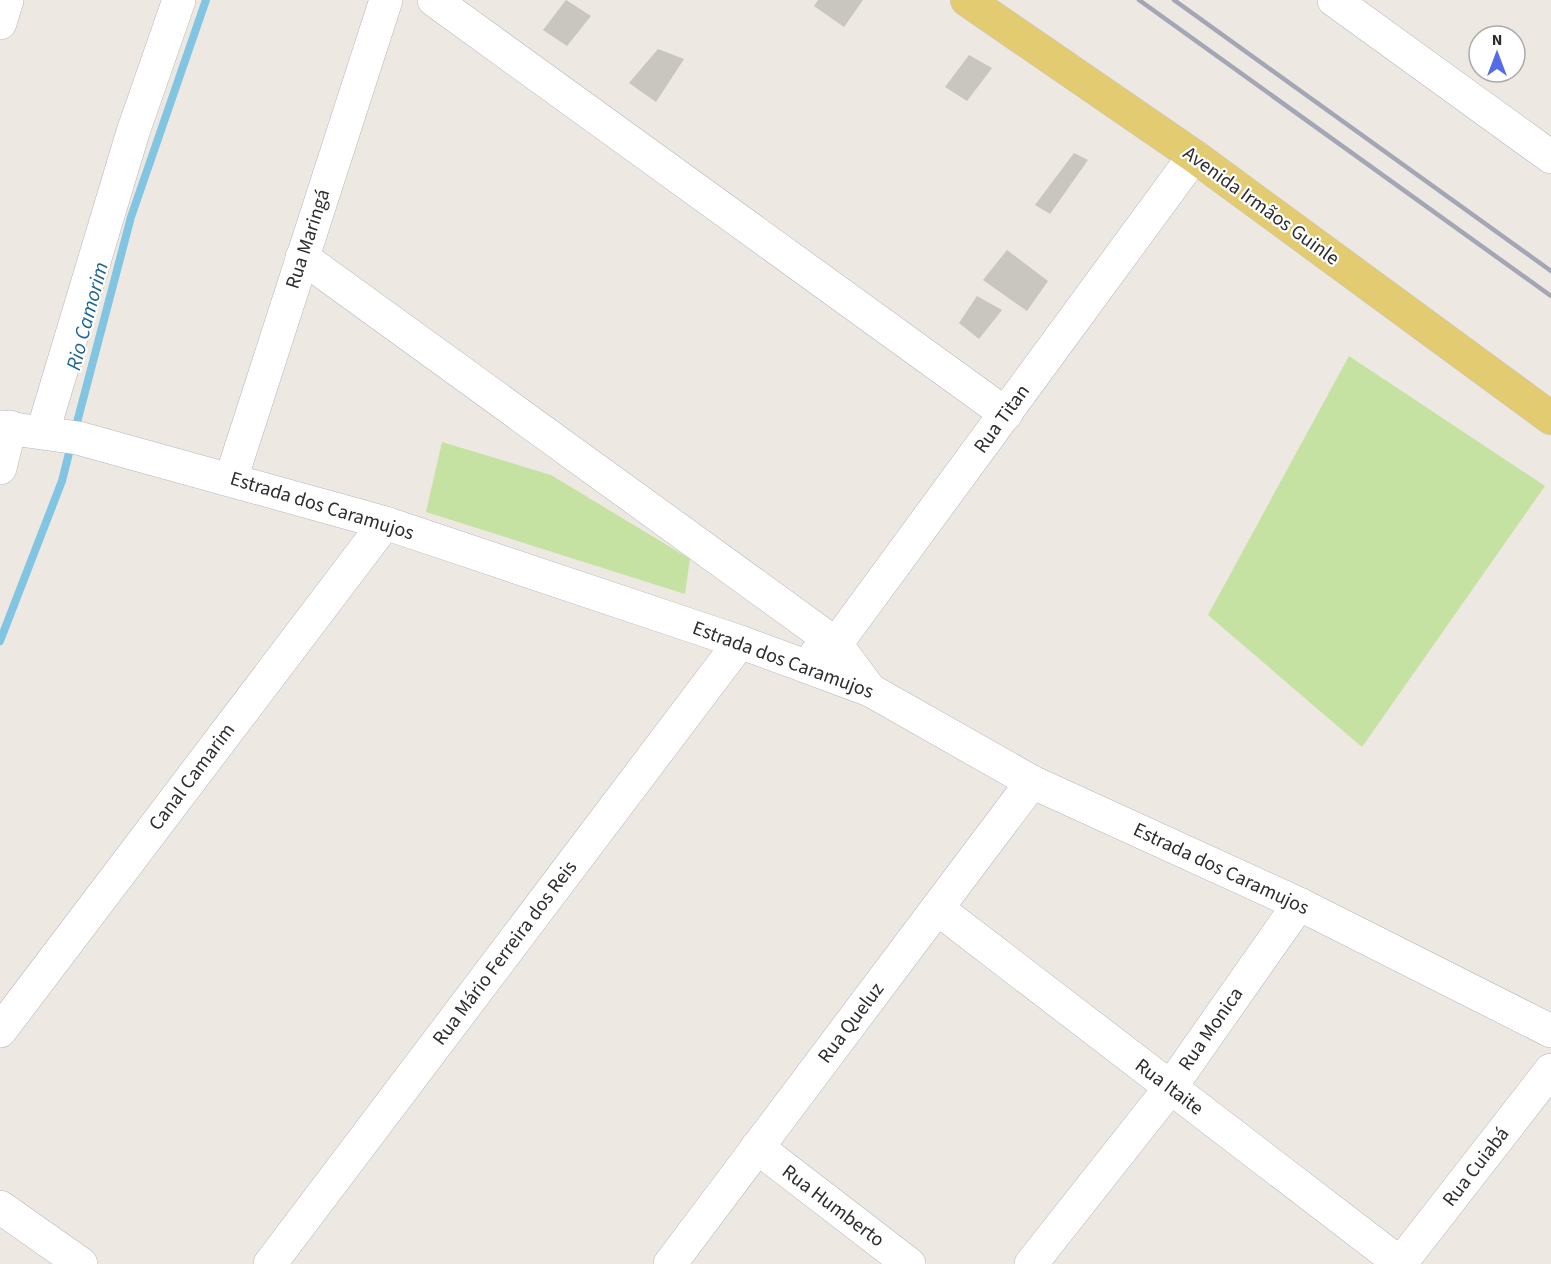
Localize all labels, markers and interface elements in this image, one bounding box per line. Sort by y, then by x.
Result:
north arrow [1467,24,1527,84]
text: N [1492,29,1502,51]
street label: Avenida Irmãos Guinle [1177,140,1345,272]
street label: Rua Maringá [279,185,337,293]
water label: Rio Camorim [58,259,116,373]
street label: Rua Titan [967,379,1037,459]
street label: Estrada dos Caramujos [227,465,417,547]
street label: Estrada dos Caramujos [689,614,877,706]
street label: Canal Camarim [142,717,242,837]
street label: Estrada dos Caramujos [1129,816,1313,922]
street label: Rua Mário Ferreira dos Reis [426,855,584,1051]
street label: Rua Queluz [811,977,891,1069]
street label: Rua Monica [1172,981,1250,1077]
street label: Rua Itaite [1129,1052,1209,1122]
street label: Rua Cuiabá [1436,1121,1516,1213]
street label: Rua Humberto [776,1158,890,1254]

